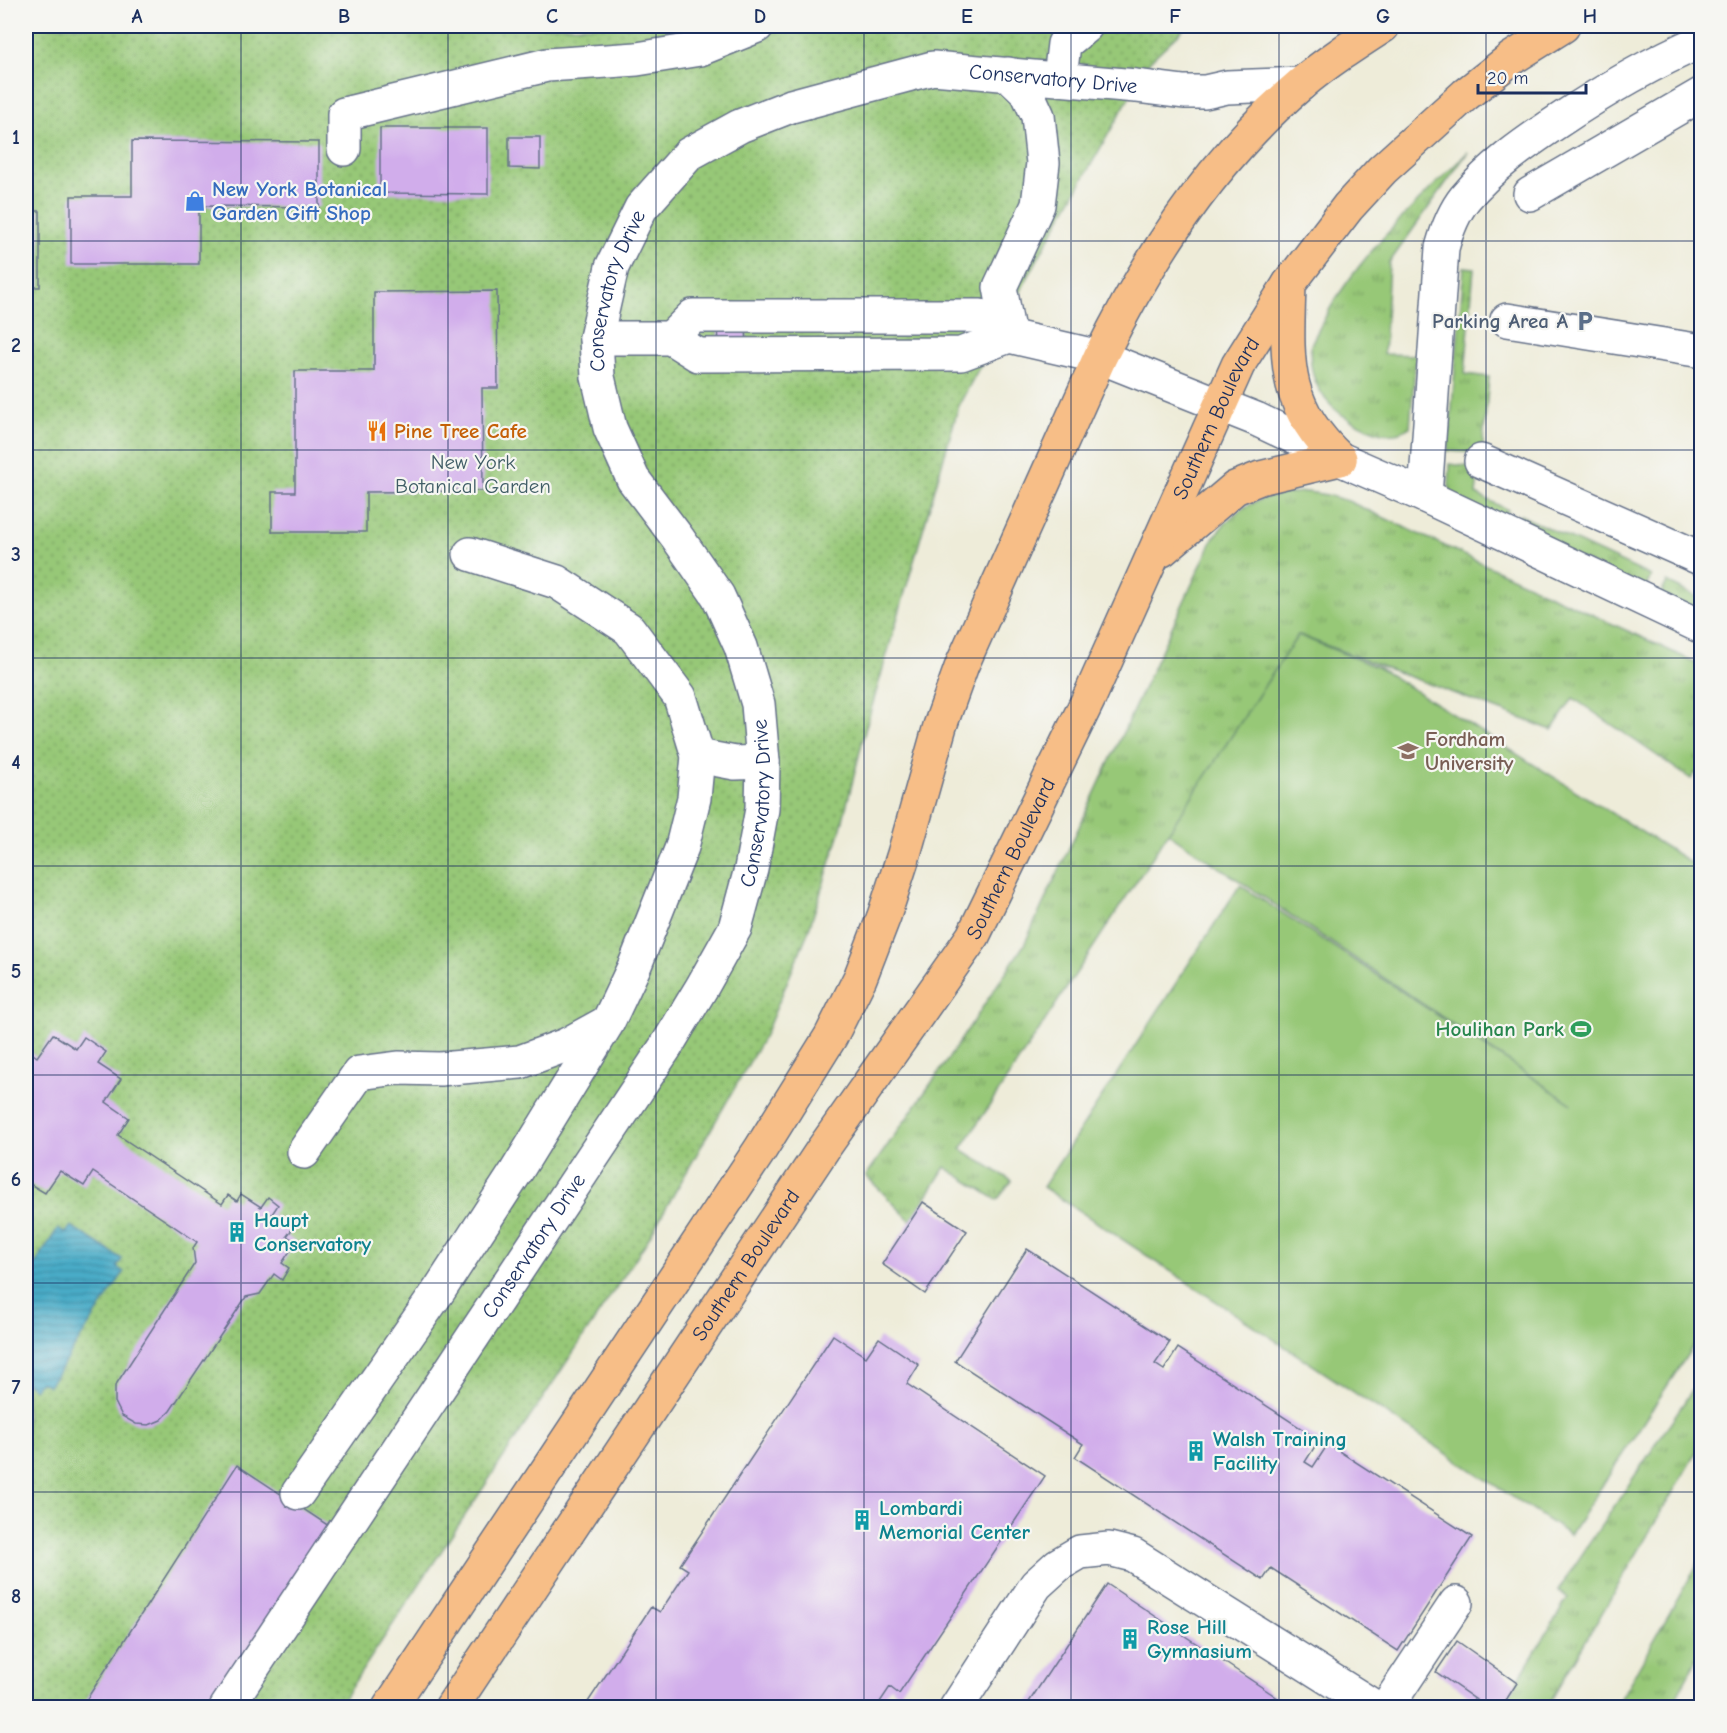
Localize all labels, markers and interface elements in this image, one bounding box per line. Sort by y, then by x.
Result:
text: A [131,5,143,28]
text: B [338,5,350,28]
text: C [546,5,558,28]
text: D [754,5,766,28]
text: E [961,5,973,28]
text: F [1169,5,1181,28]
text: G [1376,5,1390,28]
text: H [1583,5,1597,28]
scale bar [1478,57,1586,95]
street label: Conservatory Drive [968,59,1139,98]
text: 20 m [1487,68,1528,89]
text: 1 [12,126,20,149]
place label: New York Botanical Garden Gift Shop [212,177,387,225]
shop icon: New York Botanical Garden Gift Shop [183,189,207,213]
street label: Conservatory Drive [584,206,650,372]
place label: Parking Area A [1432,309,1568,333]
parking icon: Parking Area A [1573,309,1597,333]
street label: Southern Boulevard [1168,333,1264,503]
text: 2 [11,334,21,357]
restaurant icon: Pine Tree Cafe [365,419,389,443]
place label: Pine Tree Cafe [394,419,527,443]
park label: New York Botanical Garden [395,450,551,498]
text: 3 [11,543,21,566]
street label: Conservatory Drive [735,718,775,890]
place label: Fordham University [1425,727,1514,775]
school or university icon: Fordham University [1396,739,1420,763]
text: 4 [11,751,21,774]
street label: Southern Boulevard [961,774,1060,943]
text: 5 [11,960,21,983]
place label: Houlihan Park [1436,1017,1565,1041]
sports icon: Houlihan Park [1569,1017,1593,1041]
text: 6 [11,1168,21,1191]
street label: Conservatory Drive [477,1169,590,1323]
street label: Southern Boulevard [687,1185,805,1345]
place label: Haupt Conservatory [254,1208,372,1256]
building icon: Haupt Conservatory [225,1220,249,1244]
text: 7 [12,1376,21,1399]
place label: Walsh Training Facility [1213,1427,1347,1475]
building icon: Walsh Training Facility [1184,1439,1208,1463]
place label: Lombardi Memorial Center [879,1496,1031,1544]
building icon: Lombardi Memorial Center [850,1508,874,1532]
text: 8 [11,1585,21,1608]
place label: Rose Hill Gymnasium [1147,1615,1252,1663]
building icon: Rose Hill Gymnasium [1118,1627,1142,1651]

